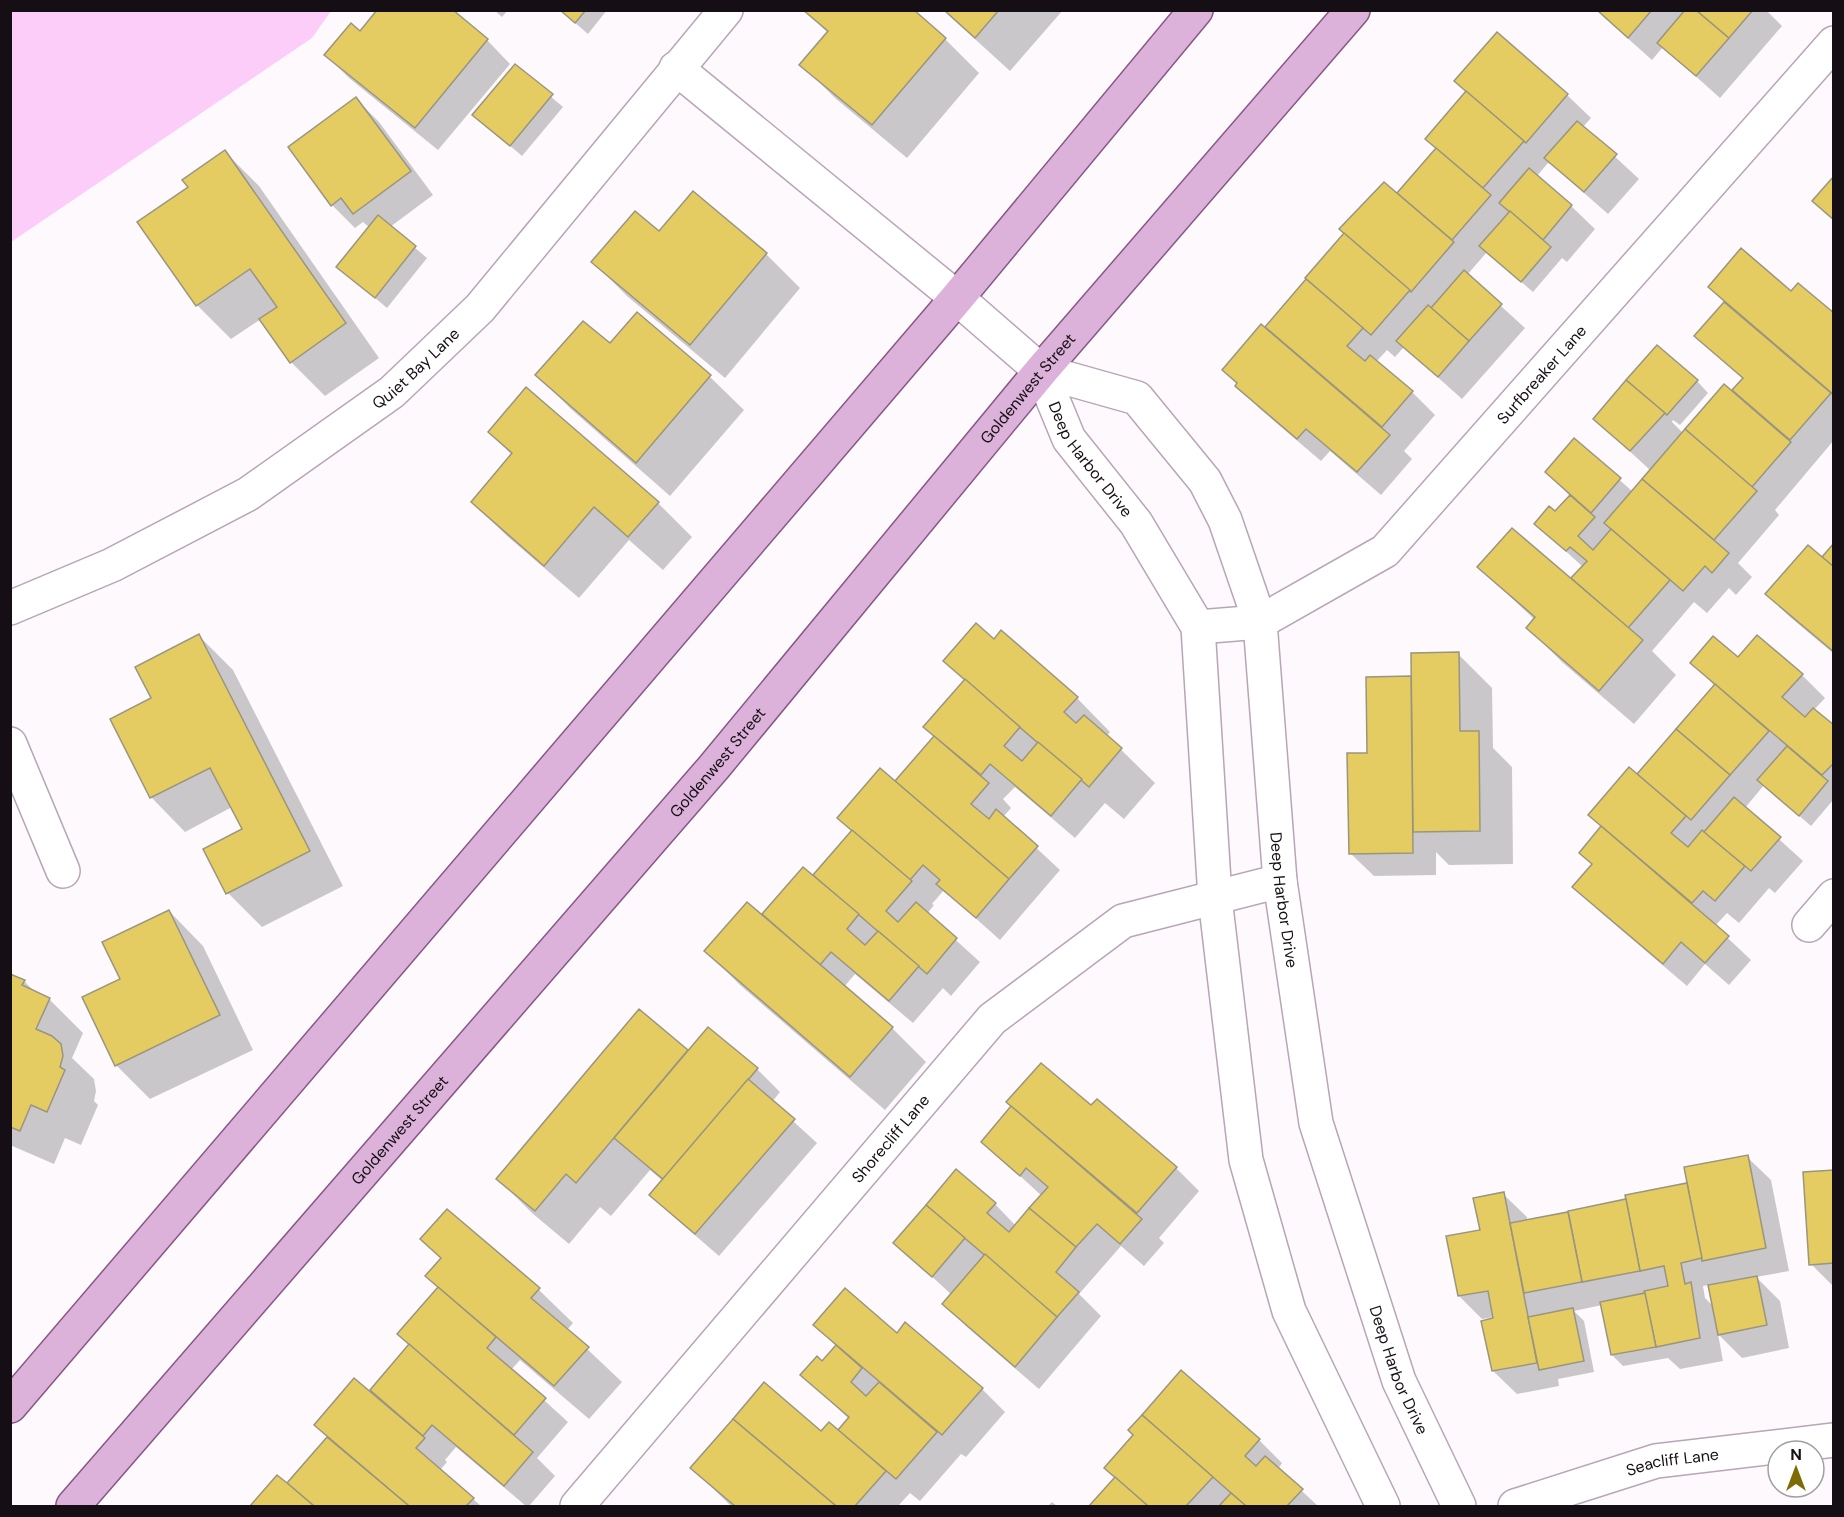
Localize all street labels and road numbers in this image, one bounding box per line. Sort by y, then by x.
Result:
street label: Surfbreaker Lane [1492,320,1591,428]
street label: Quiet Bay Lane [368,323,464,413]
street label: Goldenwest Street [975,328,1080,448]
street label: Deep Harbor Drive [1044,398,1138,521]
street label: Goldenwest Street [665,703,770,822]
street label: Deep Harbor Drive [1266,831,1303,969]
street label: Goldenwest Street [346,1071,453,1189]
street label: Shorecliff Lane [847,1090,934,1187]
street label: Deep Harbor Drive [1365,1303,1433,1438]
street label: Seacliff Lane [1623,1443,1720,1480]

